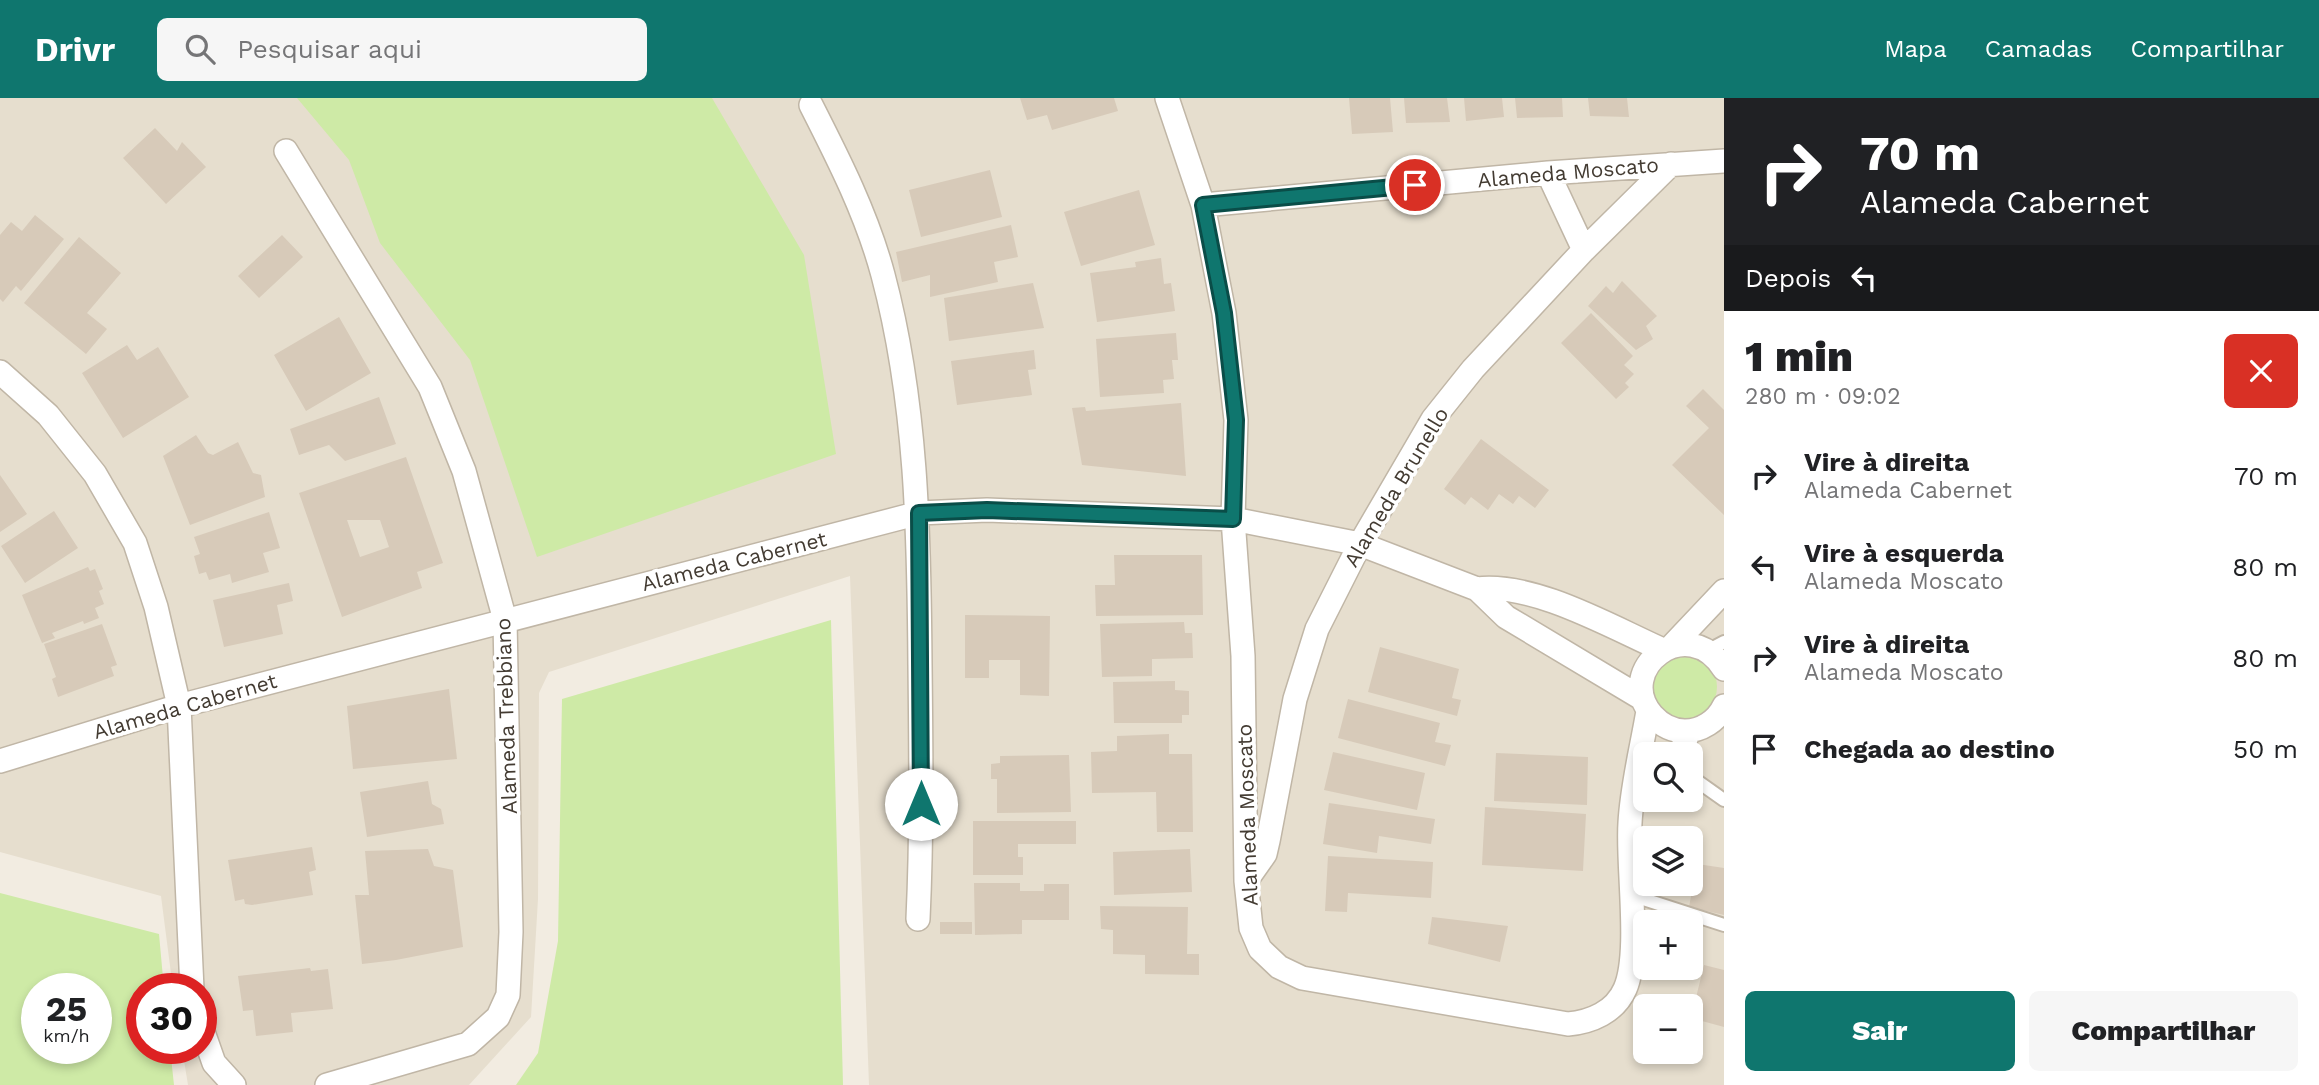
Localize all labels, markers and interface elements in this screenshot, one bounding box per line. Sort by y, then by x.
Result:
search box [157,18,647,81]
text: Drivr [35,30,115,69]
icon: search [181,30,219,68]
text: Pesquisar aqui [237,34,422,64]
text: Mapa [1884,35,1947,63]
text: Camadas [1985,35,2093,63]
text: Compartilhar [2131,35,2284,63]
text: 70 m [1860,124,1980,182]
icon: right [1745,126,1836,217]
street label: Alameda Moscato [1476,152,1660,192]
pin [1385,155,1445,215]
icon: arrive [1396,166,1434,204]
text: Alameda Cabernet [1860,183,2149,221]
icon: left [1845,259,1883,297]
text: Depois [1745,263,1831,293]
text: 1 min [1745,332,1853,381]
button: close [2224,334,2298,408]
text: 280 m · 09:02 [1745,383,1901,410]
street label: Alameda Brunello [1338,403,1454,571]
text: Vire à direita [1804,447,1969,477]
icon: right [1745,457,1783,495]
text: 70 m [2234,461,2298,491]
text: Alameda Cabernet [1804,477,2012,504]
street label: Alameda Cabernet [639,526,829,596]
text: Vire à esquerda [1804,538,2004,568]
icon: left [1745,548,1783,586]
text: 80 m [2232,552,2298,582]
text: Alameda Moscato [1804,568,2003,595]
street label: Alameda Trebbiano [490,617,522,815]
text: Vire à direita [1804,629,1969,659]
icon: right [1745,639,1783,677]
text: 80 m [2232,643,2298,673]
text: Alameda Moscato [1804,659,2003,686]
street label: Alameda Cabernet [90,668,280,744]
street label: Alameda Moscato [1231,724,1263,906]
icon: arrive [1745,730,1783,768]
text: Chegada ao destino [1804,734,2055,764]
text: 50 m [2233,734,2298,764]
map controls [1633,742,1703,1064]
button: search [1633,742,1703,812]
position arrow [884,767,958,841]
button: layers [1633,826,1703,896]
button: + [1633,910,1703,980]
speed limit sign: 30 [126,973,217,1064]
text: 25 [46,988,87,1030]
button: Sair [1745,991,2015,1071]
button: Compartilhar [2029,991,2298,1071]
button: − [1633,994,1703,1064]
text: km/h [43,1025,90,1046]

